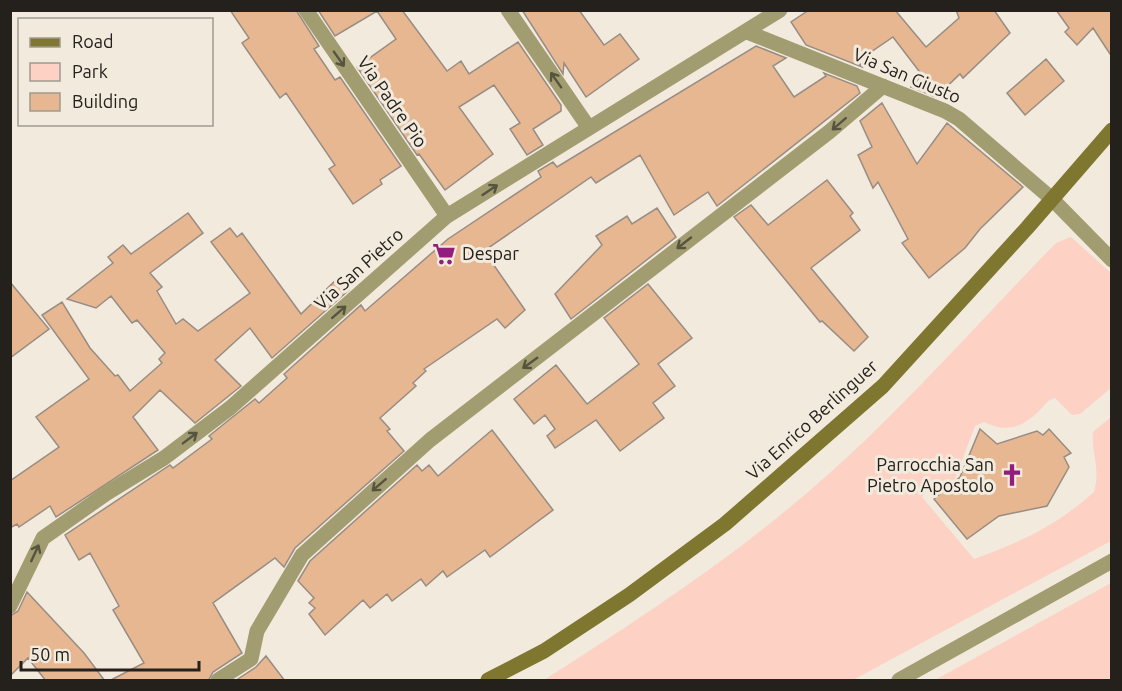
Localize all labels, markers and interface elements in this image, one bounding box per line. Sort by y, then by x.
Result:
legend [18,18,213,126]
text: Road [72,31,114,51]
street label: Via San Giusto [851,43,964,107]
one-way arrow [333,50,345,66]
street label: Via Padre Pio [354,52,432,151]
text: Park [72,61,108,81]
one-way arrow [550,72,562,88]
text: Building [72,91,138,111]
one-way arrow [832,117,847,131]
one-way arrow [481,184,498,196]
street label: Via San Pietro [310,223,407,313]
one-way arrow [677,237,693,250]
supermarket icon: Despar [431,241,457,267]
place label: Despar [462,243,519,263]
one-way arrow [331,306,347,319]
street label: Via Enrico Berlinguer [742,355,881,483]
one-way arrow [523,357,539,369]
one-way arrow [182,432,198,445]
place label: Parrocchia San Pietro Apostolo [867,454,994,495]
church icon: Parrocchia San Pietro Apostolo [999,462,1025,488]
one-way arrow [372,478,387,492]
one-way arrow [30,545,42,563]
scale bar [21,634,200,672]
text: 50 m [30,644,70,664]

